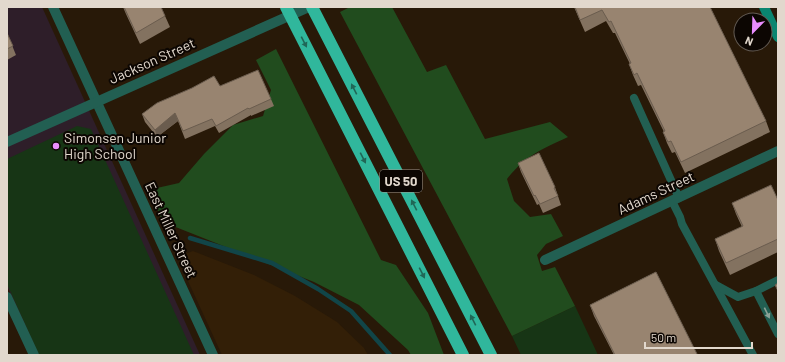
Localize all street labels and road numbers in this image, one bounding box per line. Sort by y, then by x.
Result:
street label: Jackson Street [106,34,197,87]
street label: Adams Street [615,167,697,218]
road number: US 50 [380,170,422,192]
street label: East Miller Street [142,179,201,280]

